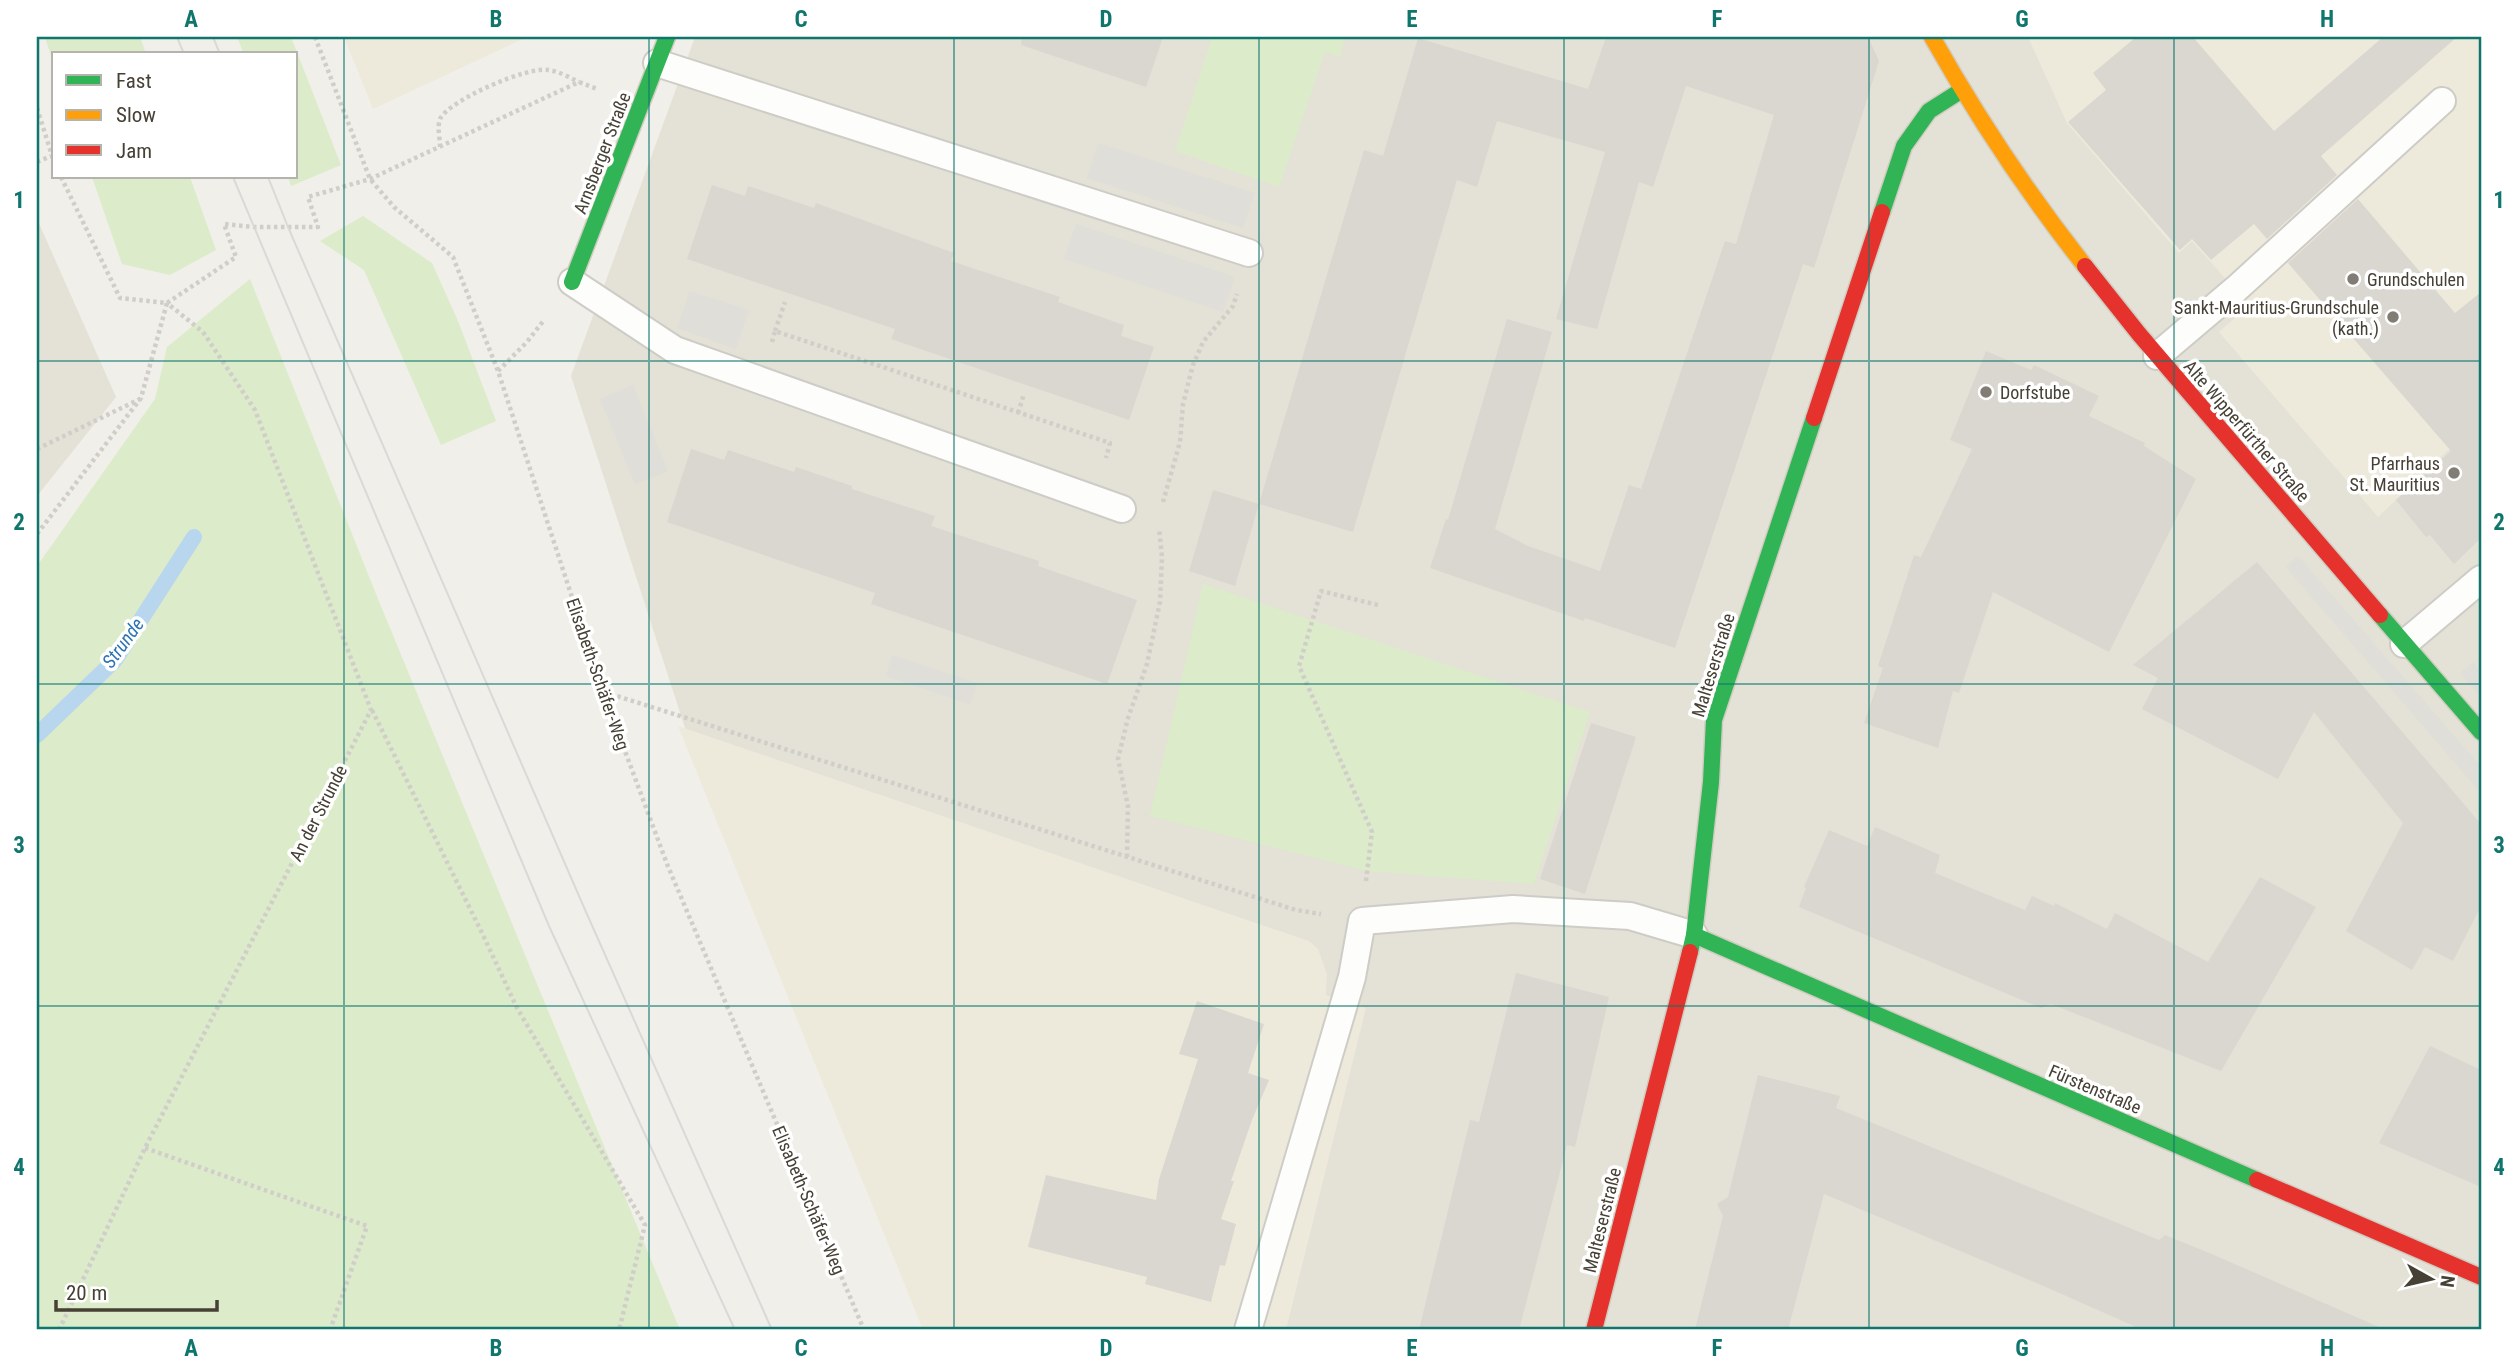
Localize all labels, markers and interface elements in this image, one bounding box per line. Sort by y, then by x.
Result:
text: A [184,6,198,33]
text: B [490,6,502,33]
text: C [794,6,808,33]
text: D [1100,6,1113,33]
text: E [1406,6,1418,33]
text: F [1712,6,1723,33]
text: G [2015,6,2029,33]
text: H [2320,6,2334,33]
legend [52,52,298,178]
text: Fast [116,69,152,93]
street label: Arnsberger Straße [569,89,635,217]
text: Slow [116,103,156,127]
text: Jam [116,139,152,163]
text: 1 [13,187,25,214]
text: 1 [2493,187,2505,214]
place label: Grundschulen [2367,269,2465,290]
marker: Grundschulen [2345,271,2361,287]
place label: Sankt-Mauritius-Grundschule (kath.) [2174,297,2379,340]
marker: Sankt-Mauritius-Grundschule (kath.) [2385,309,2401,325]
street label: Alte Wipperfürther Straße [2180,356,2314,506]
place label: Dorfstube [2000,382,2070,403]
marker: Dorfstube [1978,384,1994,400]
place label: Pfarrhaus St. Mauritius [2350,453,2440,495]
marker: Pfarrhaus St. Mauritius [2446,465,2462,481]
text: 2 [13,509,25,536]
text: 2 [2493,509,2505,536]
street label: Elisabeth-Schäfer-Weg [562,595,634,753]
street label: Malteserstraße [1687,611,1739,719]
water label: Strunde [97,613,149,673]
street label: An der Strunde [285,761,351,865]
text: 3 [13,832,25,859]
text: 3 [2493,832,2505,859]
street label: Fürstenstraße [2046,1060,2144,1118]
street label: Elisabeth-Schäfer-Weg [768,1123,850,1277]
text: 4 [13,1154,25,1181]
text: 4 [2493,1154,2505,1181]
street label: Malteserstraße [1579,1165,1625,1275]
north arrow [2396,1244,2466,1314]
scale bar [56,1269,217,1313]
text: N [2435,1274,2460,1289]
text: 20 m [66,1281,107,1305]
text: A [184,1335,198,1362]
text: B [490,1335,502,1362]
text: C [794,1335,808,1362]
text: D [1100,1335,1113,1362]
text: E [1406,1335,1418,1362]
text: F [1712,1335,1723,1362]
text: G [2015,1335,2029,1362]
text: H [2320,1335,2334,1362]

